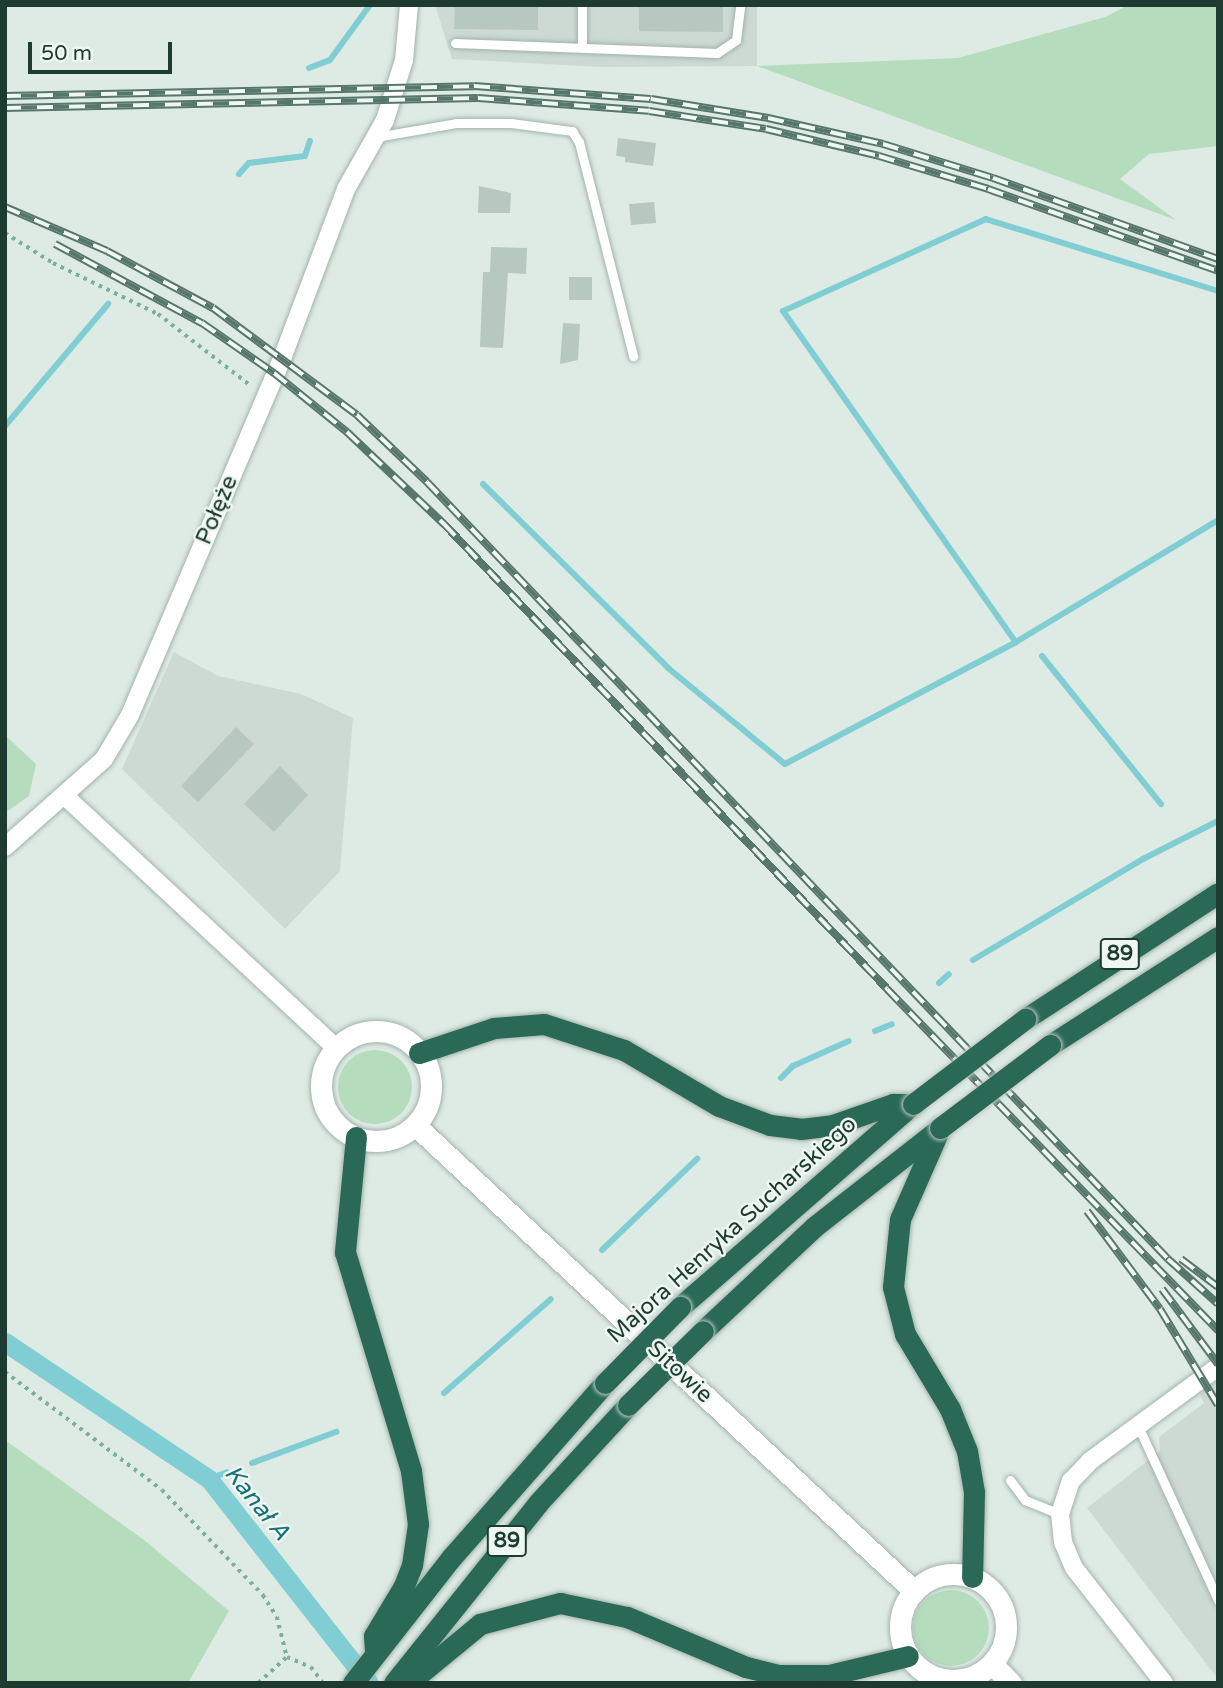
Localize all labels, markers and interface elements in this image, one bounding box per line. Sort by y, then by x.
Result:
scale bar [32,28,175,72]
text: 50 m [41,41,92,66]
street label: Połęże [190,471,244,549]
road number: 89 [1099,936,1141,972]
street label: Majora Henryka Sucharskiego [602,1111,862,1349]
street label: Sitowie [642,1335,718,1409]
water label: Kanał A [218,1460,296,1546]
road number: 89 [486,1524,528,1558]

